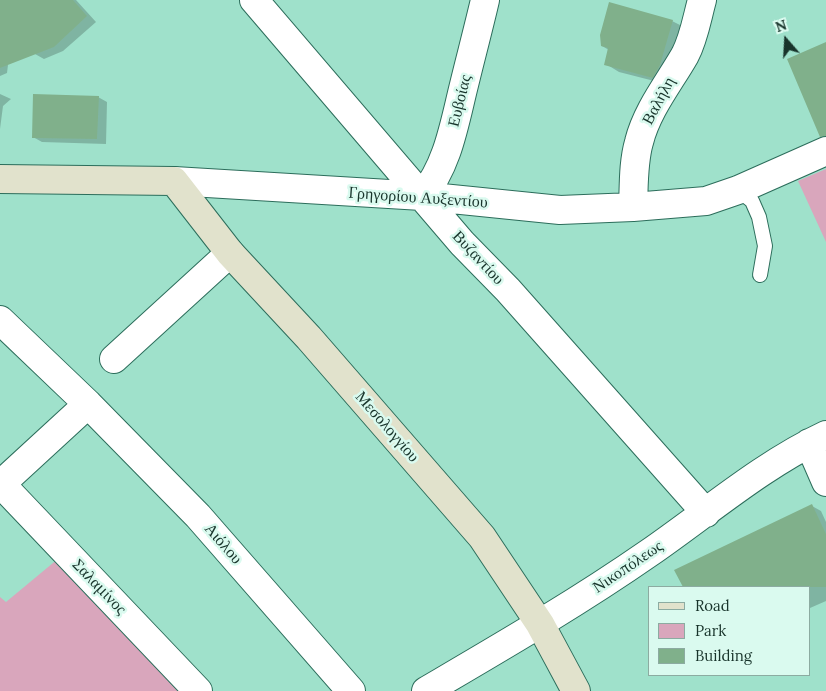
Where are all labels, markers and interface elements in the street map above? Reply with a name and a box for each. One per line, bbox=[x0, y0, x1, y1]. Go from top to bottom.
north arrow bbox=[761, 15, 811, 65]
text: N bbox=[773, 16, 789, 36]
street label: Ευβοίας bbox=[444, 73, 476, 129]
street label: Βαλήλη bbox=[639, 74, 679, 128]
street label: Γρηγορίου Αυξεντίου bbox=[348, 184, 488, 212]
street label: Βυζαντίου bbox=[448, 227, 508, 289]
street label: Μεσολογγίου bbox=[351, 388, 423, 466]
street label: Αιόλου bbox=[200, 520, 246, 568]
street label: Νικοπόλεως bbox=[589, 537, 667, 597]
street label: Σαλαμίνος bbox=[68, 555, 130, 619]
legend bbox=[648, 586, 811, 676]
text: Road bbox=[695, 596, 730, 615]
text: Park bbox=[695, 621, 726, 640]
text: Building bbox=[695, 646, 752, 665]

